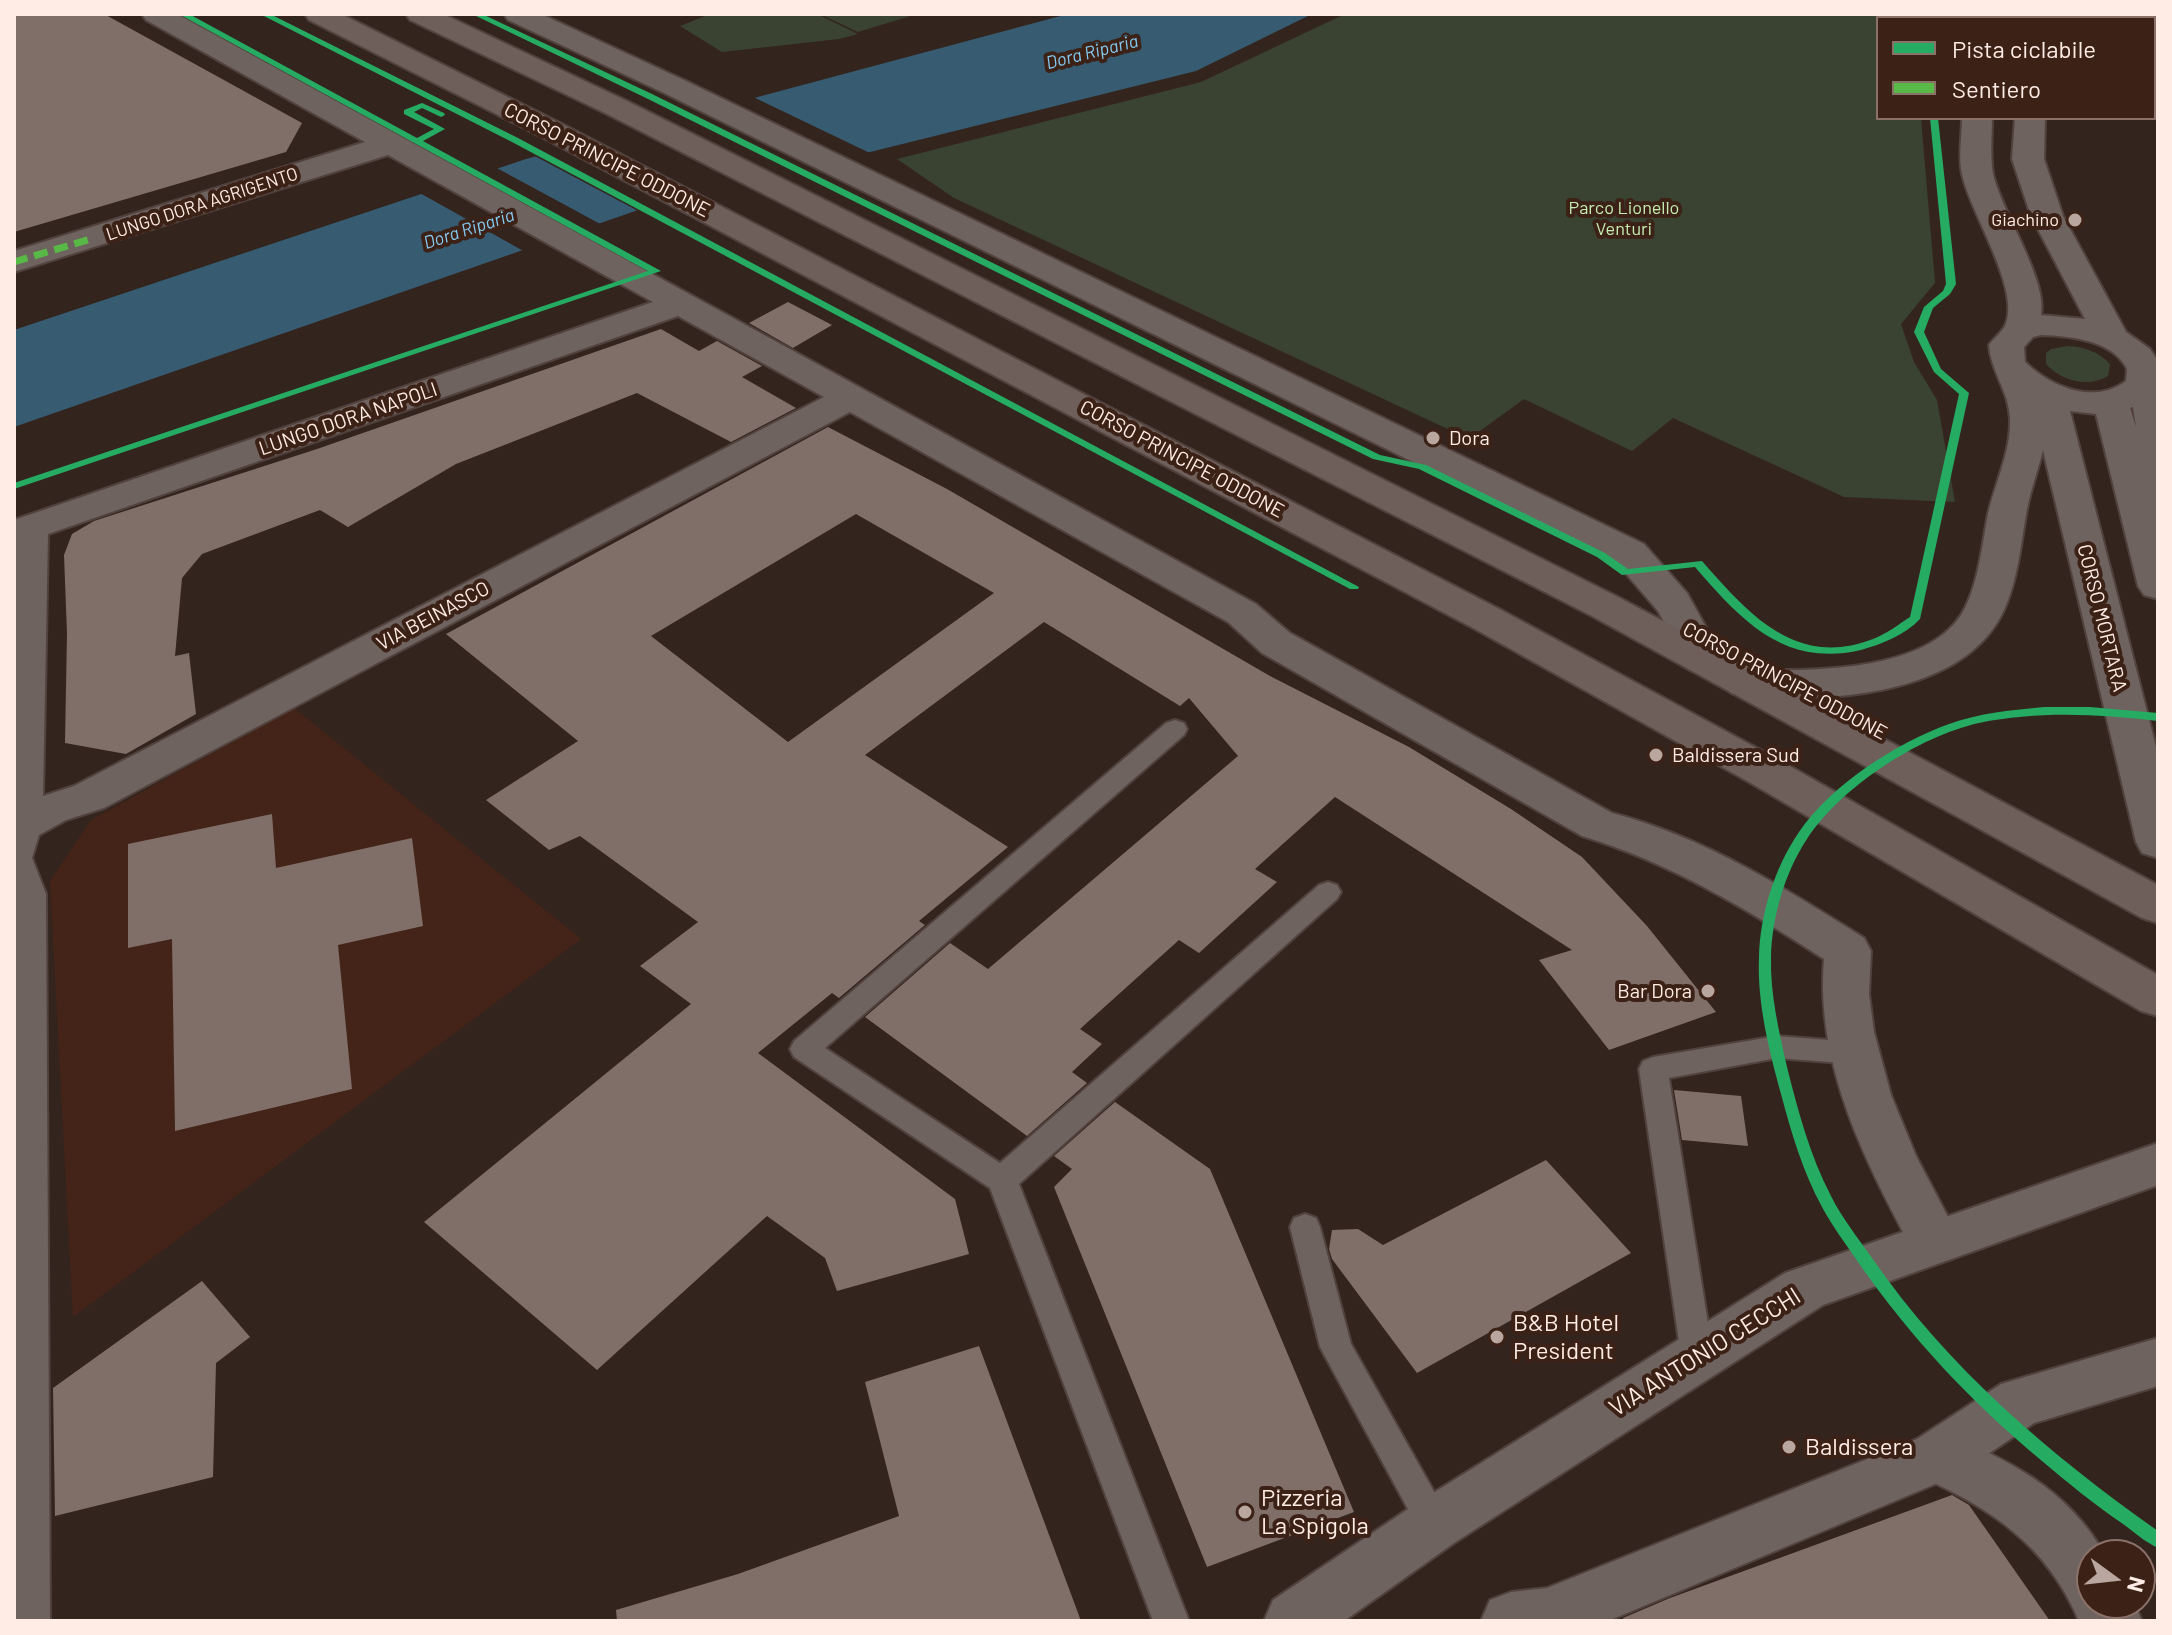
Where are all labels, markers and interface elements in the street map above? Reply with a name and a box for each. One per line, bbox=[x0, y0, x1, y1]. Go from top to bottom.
legend bbox=[1876, 16, 2156, 120]
water label: Dora Riparia bbox=[1044, 30, 1140, 74]
text: Pista ciclabile bbox=[1952, 34, 2096, 63]
text: Sentiero bbox=[1952, 74, 2041, 103]
street label: CORSO PRINCIPE ODDONE bbox=[500, 98, 714, 222]
street label: LUNGO DORA AGRIGENTO bbox=[103, 163, 301, 245]
park label: Parco Lionello Venturi bbox=[1569, 197, 1679, 240]
water label: Dora Riparia bbox=[421, 204, 517, 254]
place label: Giachino bbox=[1991, 209, 2059, 231]
marker: Giachino bbox=[2066, 211, 2084, 229]
street label: LUNGO DORA NAPOLI bbox=[256, 377, 440, 461]
street label: CORSO PRINCIPE ODDONE bbox=[1076, 395, 1288, 523]
place label: Dora bbox=[1449, 426, 1490, 450]
marker: Dora bbox=[1424, 429, 1442, 447]
street label: CORSO MORTARA bbox=[2072, 542, 2132, 694]
street label: VIA BEINASCO bbox=[373, 576, 493, 656]
street label: CORSO PRINCIPE ODDONE bbox=[1679, 617, 1891, 745]
place label: Baldissera Sud bbox=[1672, 743, 1800, 767]
marker: Baldissera Sud bbox=[1647, 746, 1665, 764]
place label: Bar Dora bbox=[1617, 979, 1692, 1003]
marker: Bar Dora bbox=[1699, 982, 1717, 1000]
street label: VIA ANTONIO CECCHI bbox=[1604, 1281, 1806, 1423]
place label: B&B Hotel President bbox=[1513, 1309, 1619, 1365]
marker: B&B Hotel President bbox=[1488, 1328, 1506, 1346]
place label: Baldissera bbox=[1805, 1433, 1913, 1461]
marker: Baldissera bbox=[1780, 1438, 1798, 1456]
place label: Pizzeria La Spigola bbox=[1261, 1484, 1369, 1540]
marker: Pizzeria La Spigola bbox=[1236, 1503, 1254, 1521]
north arrow bbox=[2076, 1539, 2156, 1619]
text: N bbox=[2123, 1574, 2152, 1595]

